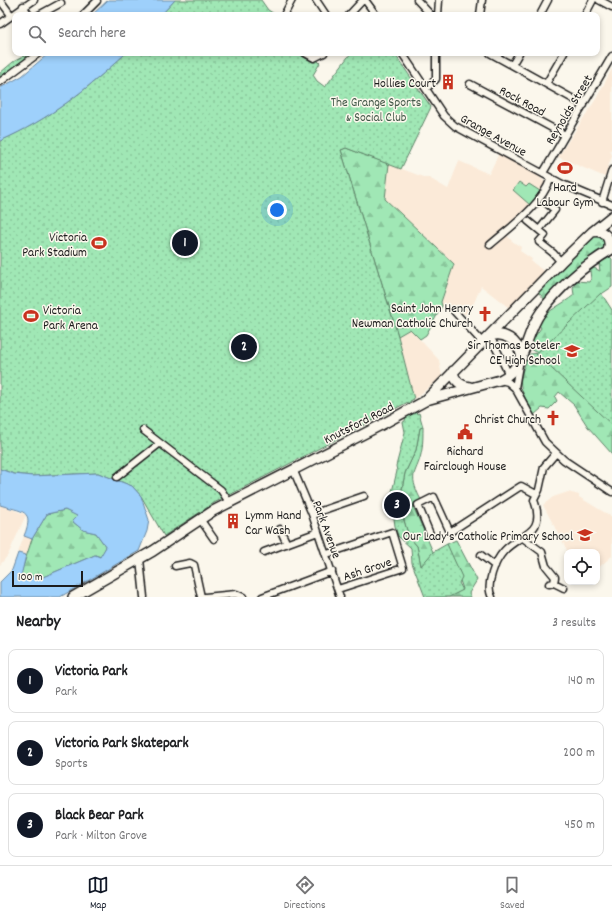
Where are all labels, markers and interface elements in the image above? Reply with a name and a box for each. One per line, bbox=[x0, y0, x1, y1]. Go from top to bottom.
search box bbox=[12, 12, 600, 56]
icon: search bbox=[26, 23, 48, 45]
text: Search here bbox=[58, 23, 126, 45]
street label: Reynolds Street bbox=[542, 72, 599, 149]
building icon: Hollies Court bbox=[439, 73, 457, 91]
place label: Hollies Court bbox=[373, 75, 436, 94]
street label: Rock Road bbox=[495, 82, 548, 122]
park label: The Grange Sports & Social Club bbox=[331, 94, 421, 128]
street label: Grange Avenue bbox=[456, 110, 530, 162]
sports icon: Hard Labour Gym bbox=[556, 159, 574, 177]
place label: Hard Labour Gym bbox=[537, 179, 594, 213]
your location bbox=[267, 200, 287, 220]
pin: 1 bbox=[172, 228, 198, 258]
place label: Victoria Park Stadium bbox=[22, 229, 88, 263]
sports icon: Victoria Park Stadium bbox=[90, 234, 108, 252]
place label: Saint John Henry Newman Catholic Church bbox=[352, 300, 474, 334]
place label: Victoria Park Arena bbox=[43, 302, 99, 336]
church icon: Saint John Henry Newman Catholic Church bbox=[476, 305, 494, 323]
sports icon: Victoria Park Arena bbox=[22, 307, 40, 325]
pin: 2 bbox=[231, 332, 257, 362]
place label: Sir Thomas Boteler CE High School bbox=[468, 337, 560, 371]
school or university icon: Sir Thomas Boteler CE High School bbox=[563, 342, 581, 360]
street label: Knutsford Road bbox=[321, 398, 398, 450]
church icon: Christ Church bbox=[544, 409, 562, 427]
place label: Christ Church bbox=[474, 411, 541, 430]
public building icon: Richard Fairclough House bbox=[456, 423, 474, 441]
place label: Richard Fairclough House bbox=[424, 443, 507, 477]
pin: 3 bbox=[384, 490, 410, 520]
street label: Park Avenue bbox=[306, 498, 345, 562]
place label: Lymm Hand Car Wash bbox=[245, 507, 301, 541]
building icon: Lymm Hand Car Wash bbox=[224, 512, 242, 530]
school or university icon: Our Lady's Catholic Primary School bbox=[576, 526, 594, 544]
place label: Our Lady's Catholic Primary School bbox=[403, 528, 573, 547]
map controls bbox=[564, 549, 600, 585]
button: locate bbox=[564, 549, 600, 585]
street label: Ash Grove bbox=[341, 554, 395, 587]
scale bar bbox=[12, 569, 83, 588]
text: 100 m bbox=[18, 570, 42, 586]
text: Nearby bbox=[16, 611, 60, 635]
text: 3 results bbox=[552, 614, 596, 633]
text: Victoria Park bbox=[55, 661, 128, 683]
text: 1 bbox=[29, 672, 31, 691]
text: 140 m bbox=[568, 672, 595, 691]
text: Park bbox=[55, 683, 77, 702]
text: Victoria Park Skatepark bbox=[55, 733, 189, 755]
text: 2 bbox=[27, 744, 33, 763]
text: 200 m bbox=[563, 744, 595, 763]
text: Sports bbox=[55, 755, 88, 774]
text: Black Bear Park bbox=[55, 805, 144, 827]
text: 3 bbox=[27, 816, 33, 835]
text: 450 m bbox=[565, 816, 595, 835]
text: Park · Milton Grove bbox=[55, 827, 147, 846]
tab: Map bbox=[87, 874, 109, 914]
tab: Directions bbox=[284, 874, 326, 914]
tab: Saved bbox=[500, 874, 525, 914]

